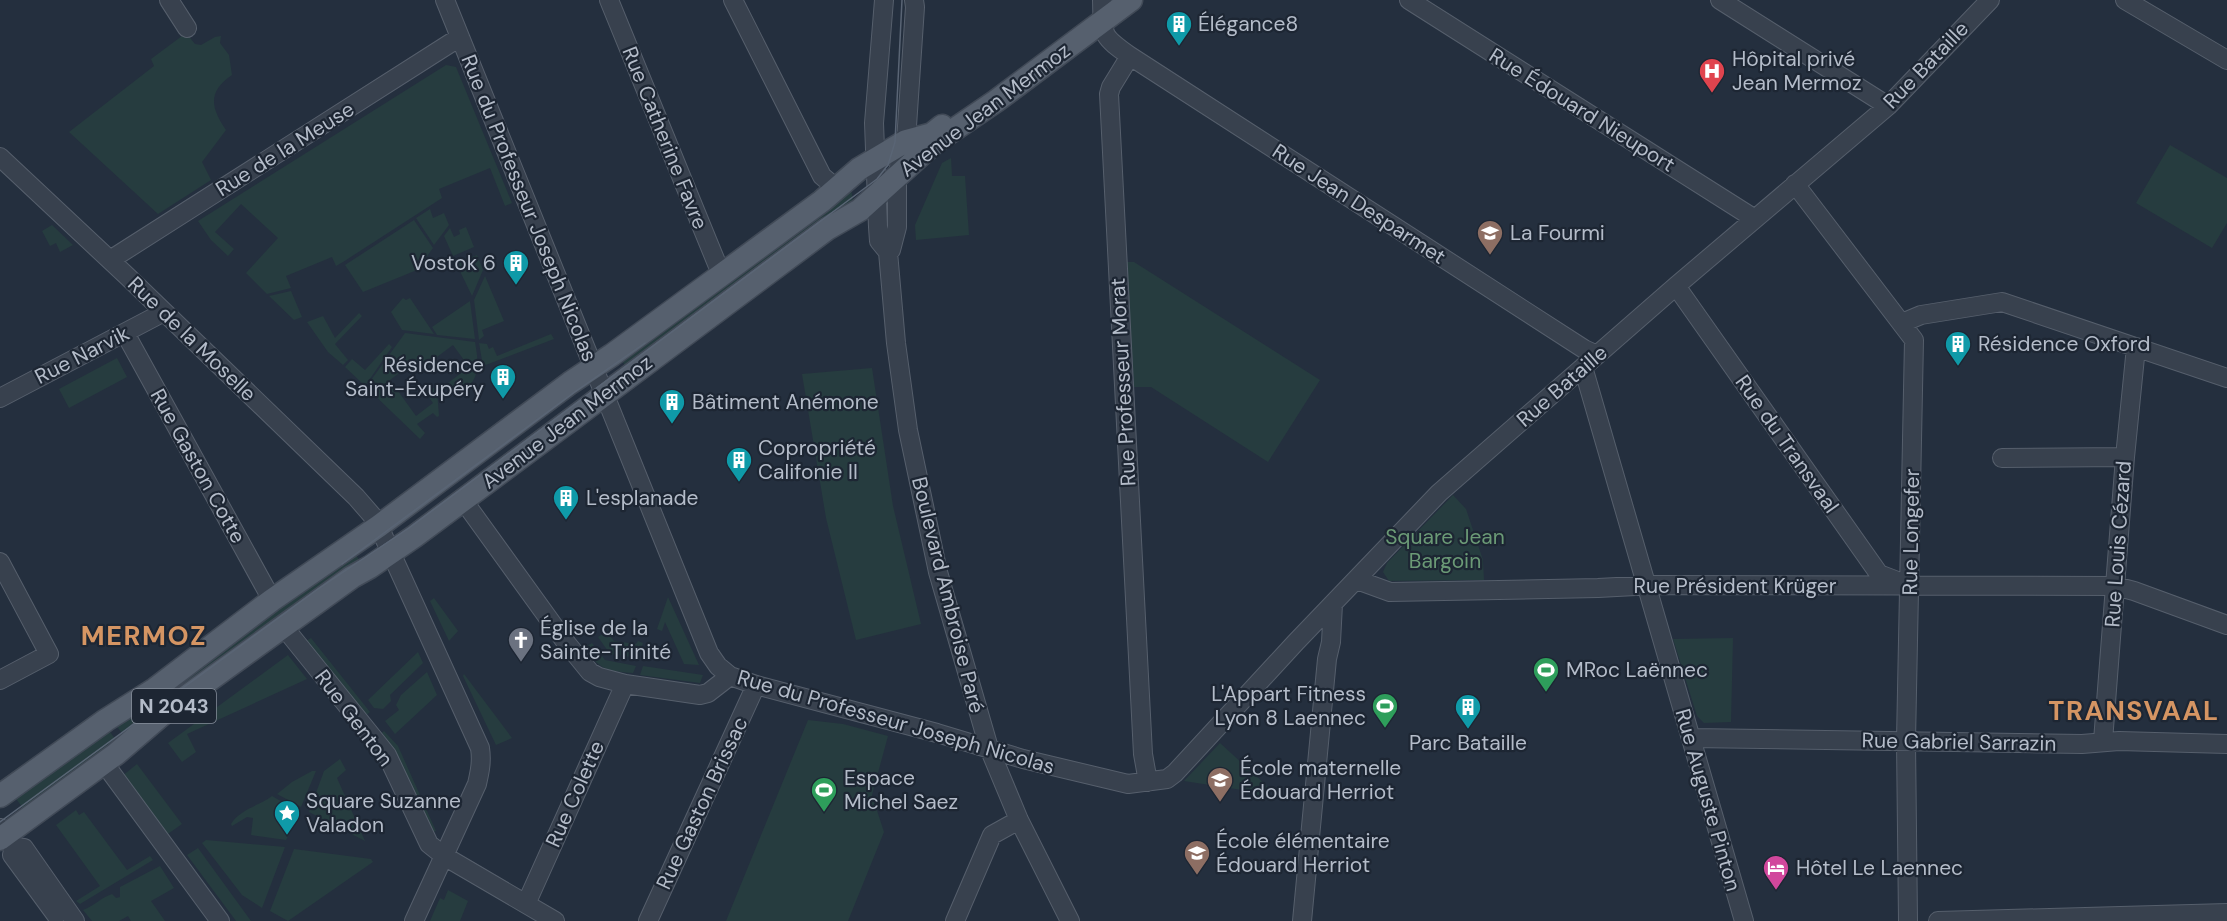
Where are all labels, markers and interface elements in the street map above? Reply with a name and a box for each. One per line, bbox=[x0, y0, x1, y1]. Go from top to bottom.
building icon: Élégance8 bbox=[1164, 9, 1194, 47]
place label: Élégance8 bbox=[1198, 10, 1298, 38]
street label: Rue Bataille bbox=[1877, 15, 1975, 115]
street label: Avenue Jean Mermoz bbox=[894, 37, 1076, 183]
street label: Rue Édouard Nieuport bbox=[1484, 41, 1680, 179]
street label: Rue Catherine Favre bbox=[616, 42, 714, 234]
place label: Hôpital privé Jean Mermoz bbox=[1732, 45, 1862, 97]
street label: Rue du Professeur Joseph Nicolas bbox=[454, 50, 604, 366]
hospital icon: Hôpital privé Jean Mermoz bbox=[1697, 56, 1727, 94]
street label: Rue de la Meuse bbox=[210, 95, 360, 203]
street label: Rue Jean Desparmet bbox=[1267, 137, 1451, 271]
school or university icon: La Fourmi bbox=[1475, 218, 1505, 256]
place label: La Fourmi bbox=[1510, 219, 1605, 247]
building icon: Vostok 6 bbox=[501, 248, 531, 286]
place label: Vostok 6 bbox=[411, 249, 496, 277]
street label: Rue de la Moselle bbox=[122, 270, 262, 408]
street label: Rue Professeur Morat bbox=[1104, 277, 1142, 487]
street label: Rue Narvik bbox=[30, 319, 134, 391]
building icon: Résidence Oxford bbox=[1943, 329, 1973, 367]
place label: Résidence Oxford bbox=[1978, 330, 2150, 358]
street label: Rue Bataille bbox=[1511, 339, 1613, 433]
street label: Avenue Jean Mermoz bbox=[476, 349, 658, 495]
place label: Résidence Saint-Éxupéry bbox=[345, 351, 484, 403]
building icon: Résidence Saint-Éxupéry bbox=[488, 362, 518, 400]
street label: Rue du Transvaal bbox=[1729, 369, 1845, 519]
street label: Rue Gaston Cotte bbox=[144, 384, 252, 548]
building icon: Bâtiment Anémone bbox=[657, 387, 687, 425]
place label: Bâtiment Anémone bbox=[692, 388, 879, 416]
place label: Copropriété Califonie II bbox=[758, 434, 876, 486]
building icon: Copropriété Califonie II bbox=[724, 445, 754, 483]
street label: Rue Louis Cézard bbox=[2098, 460, 2138, 628]
street label: Rue Longefer bbox=[1896, 468, 1926, 596]
street label: Boulevard Ambroise Paré bbox=[905, 474, 991, 716]
building icon: L'esplanade bbox=[551, 483, 581, 521]
place label: L'esplanade bbox=[586, 484, 699, 512]
park label: Square Jean Bargoin bbox=[1385, 523, 1505, 575]
street label: Rue Président Krüger bbox=[1633, 572, 1837, 600]
place label: Église de la Sainte-Trinité bbox=[540, 614, 671, 666]
district label: MERMOZ bbox=[81, 618, 207, 653]
church icon: Église de la Sainte-Trinité bbox=[506, 625, 536, 663]
sports icon: MRoc Laënnec bbox=[1531, 655, 1561, 693]
place label: MRoc Laënnec bbox=[1566, 656, 1708, 684]
street label: Rue du Professeur Joseph Nicolas bbox=[734, 663, 1058, 781]
street label: Rue Genton bbox=[308, 664, 400, 772]
place label: L'Appart Fitness Lyon 8 Laennec bbox=[1211, 680, 1366, 732]
road number: N 2043 bbox=[132, 689, 216, 723]
sports icon: L'Appart Fitness Lyon 8 Laennec bbox=[1370, 691, 1400, 729]
building icon: Parc Bataille bbox=[1453, 692, 1483, 730]
district label: TRANSVAAL bbox=[2048, 693, 2220, 728]
street label: Rue Auguste Pinton bbox=[1669, 705, 1747, 895]
street label: Rue Gaston Brissac bbox=[650, 712, 754, 894]
street label: Rue Gabriel Sarrazin bbox=[1861, 726, 2057, 758]
place label: Parc Bataille bbox=[1409, 729, 1527, 757]
street label: Rue Colette bbox=[539, 736, 611, 852]
place label: École maternelle Édouard Herriot bbox=[1240, 754, 1401, 806]
place label: Espace Michel Saez bbox=[844, 764, 958, 816]
school or university icon: École maternelle Édouard Herriot bbox=[1205, 765, 1235, 803]
sports icon: Espace Michel Saez bbox=[809, 775, 839, 813]
place label: Square Suzanne Valadon bbox=[306, 787, 461, 839]
place icon: Square Suzanne Valadon bbox=[272, 798, 302, 836]
place label: École élémentaire Édouard Herriot bbox=[1216, 827, 1390, 879]
school or university icon: École élémentaire Édouard Herriot bbox=[1182, 838, 1212, 876]
hotel icon: Hôtel Le Laennec bbox=[1761, 853, 1791, 891]
place label: Hôtel Le Laennec bbox=[1796, 854, 1963, 882]

